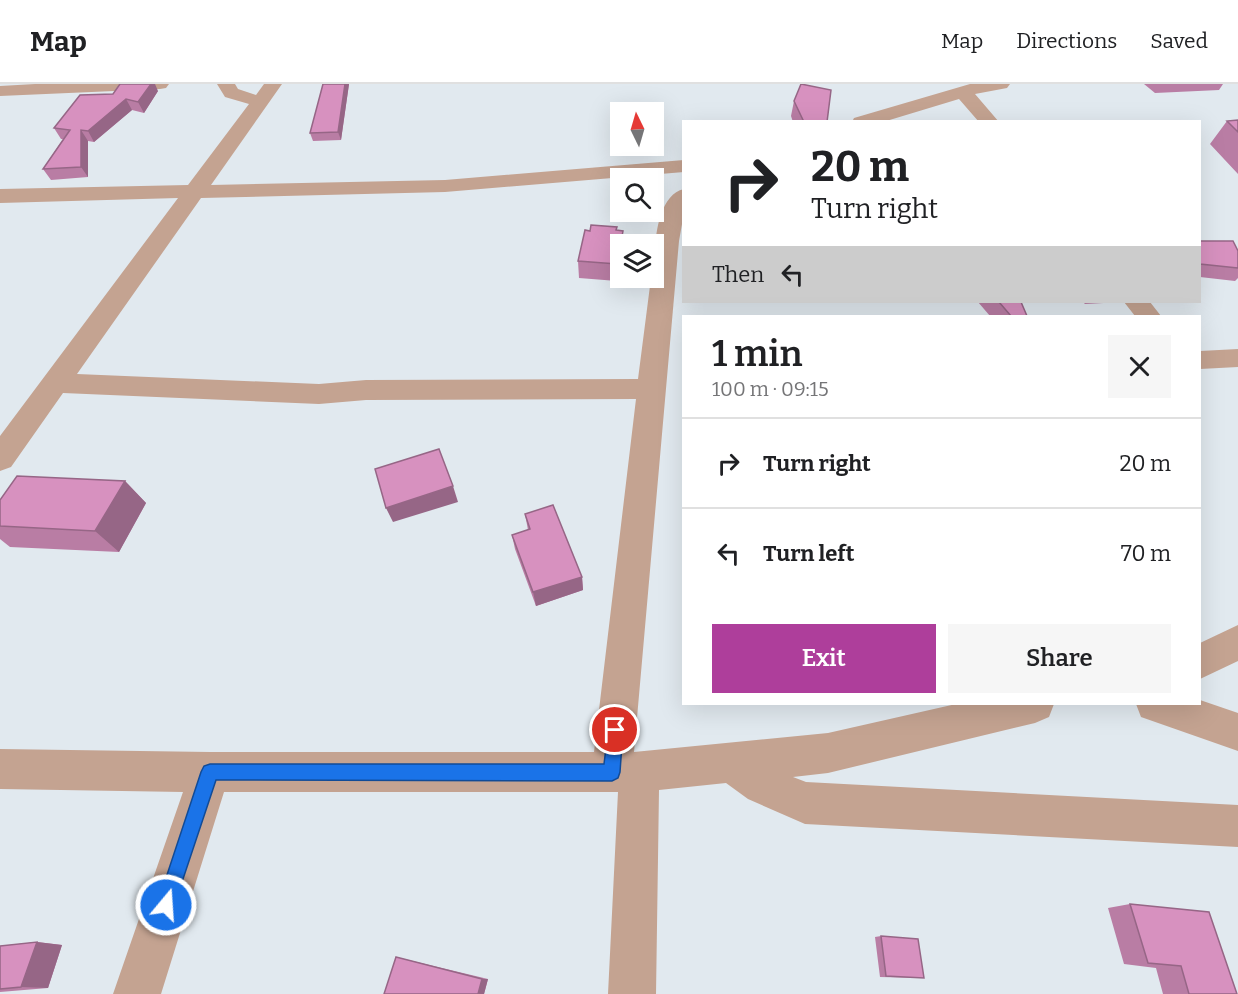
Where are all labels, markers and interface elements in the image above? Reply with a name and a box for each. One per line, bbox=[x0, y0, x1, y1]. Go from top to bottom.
text: Map bbox=[30, 25, 87, 58]
text: Map bbox=[941, 28, 983, 54]
text: Directions bbox=[1016, 28, 1117, 54]
text: Saved bbox=[1150, 28, 1208, 54]
north arrow bbox=[610, 102, 664, 156]
map controls bbox=[610, 102, 664, 288]
text: 20 m bbox=[811, 142, 909, 192]
icon: right bbox=[712, 144, 790, 222]
button: search bbox=[610, 168, 664, 222]
text: Turn right bbox=[811, 193, 938, 225]
button: layers bbox=[610, 234, 664, 288]
icon: left bbox=[776, 258, 809, 291]
text: Then bbox=[712, 261, 764, 288]
text: 1 min bbox=[712, 332, 803, 376]
button: close bbox=[1108, 335, 1171, 398]
text: 100 m · 09:15 bbox=[712, 377, 829, 401]
icon: right bbox=[712, 447, 745, 480]
text: Turn right bbox=[763, 450, 871, 477]
text: 20 m bbox=[1120, 450, 1171, 477]
icon: left bbox=[712, 537, 745, 570]
text: Turn left bbox=[763, 540, 855, 567]
text: 70 m bbox=[1121, 540, 1171, 567]
button: Exit bbox=[712, 624, 936, 693]
button: Share bbox=[948, 624, 1171, 693]
pin bbox=[589, 704, 640, 755]
icon: arrive bbox=[598, 713, 631, 746]
position arrow bbox=[134, 873, 198, 937]

